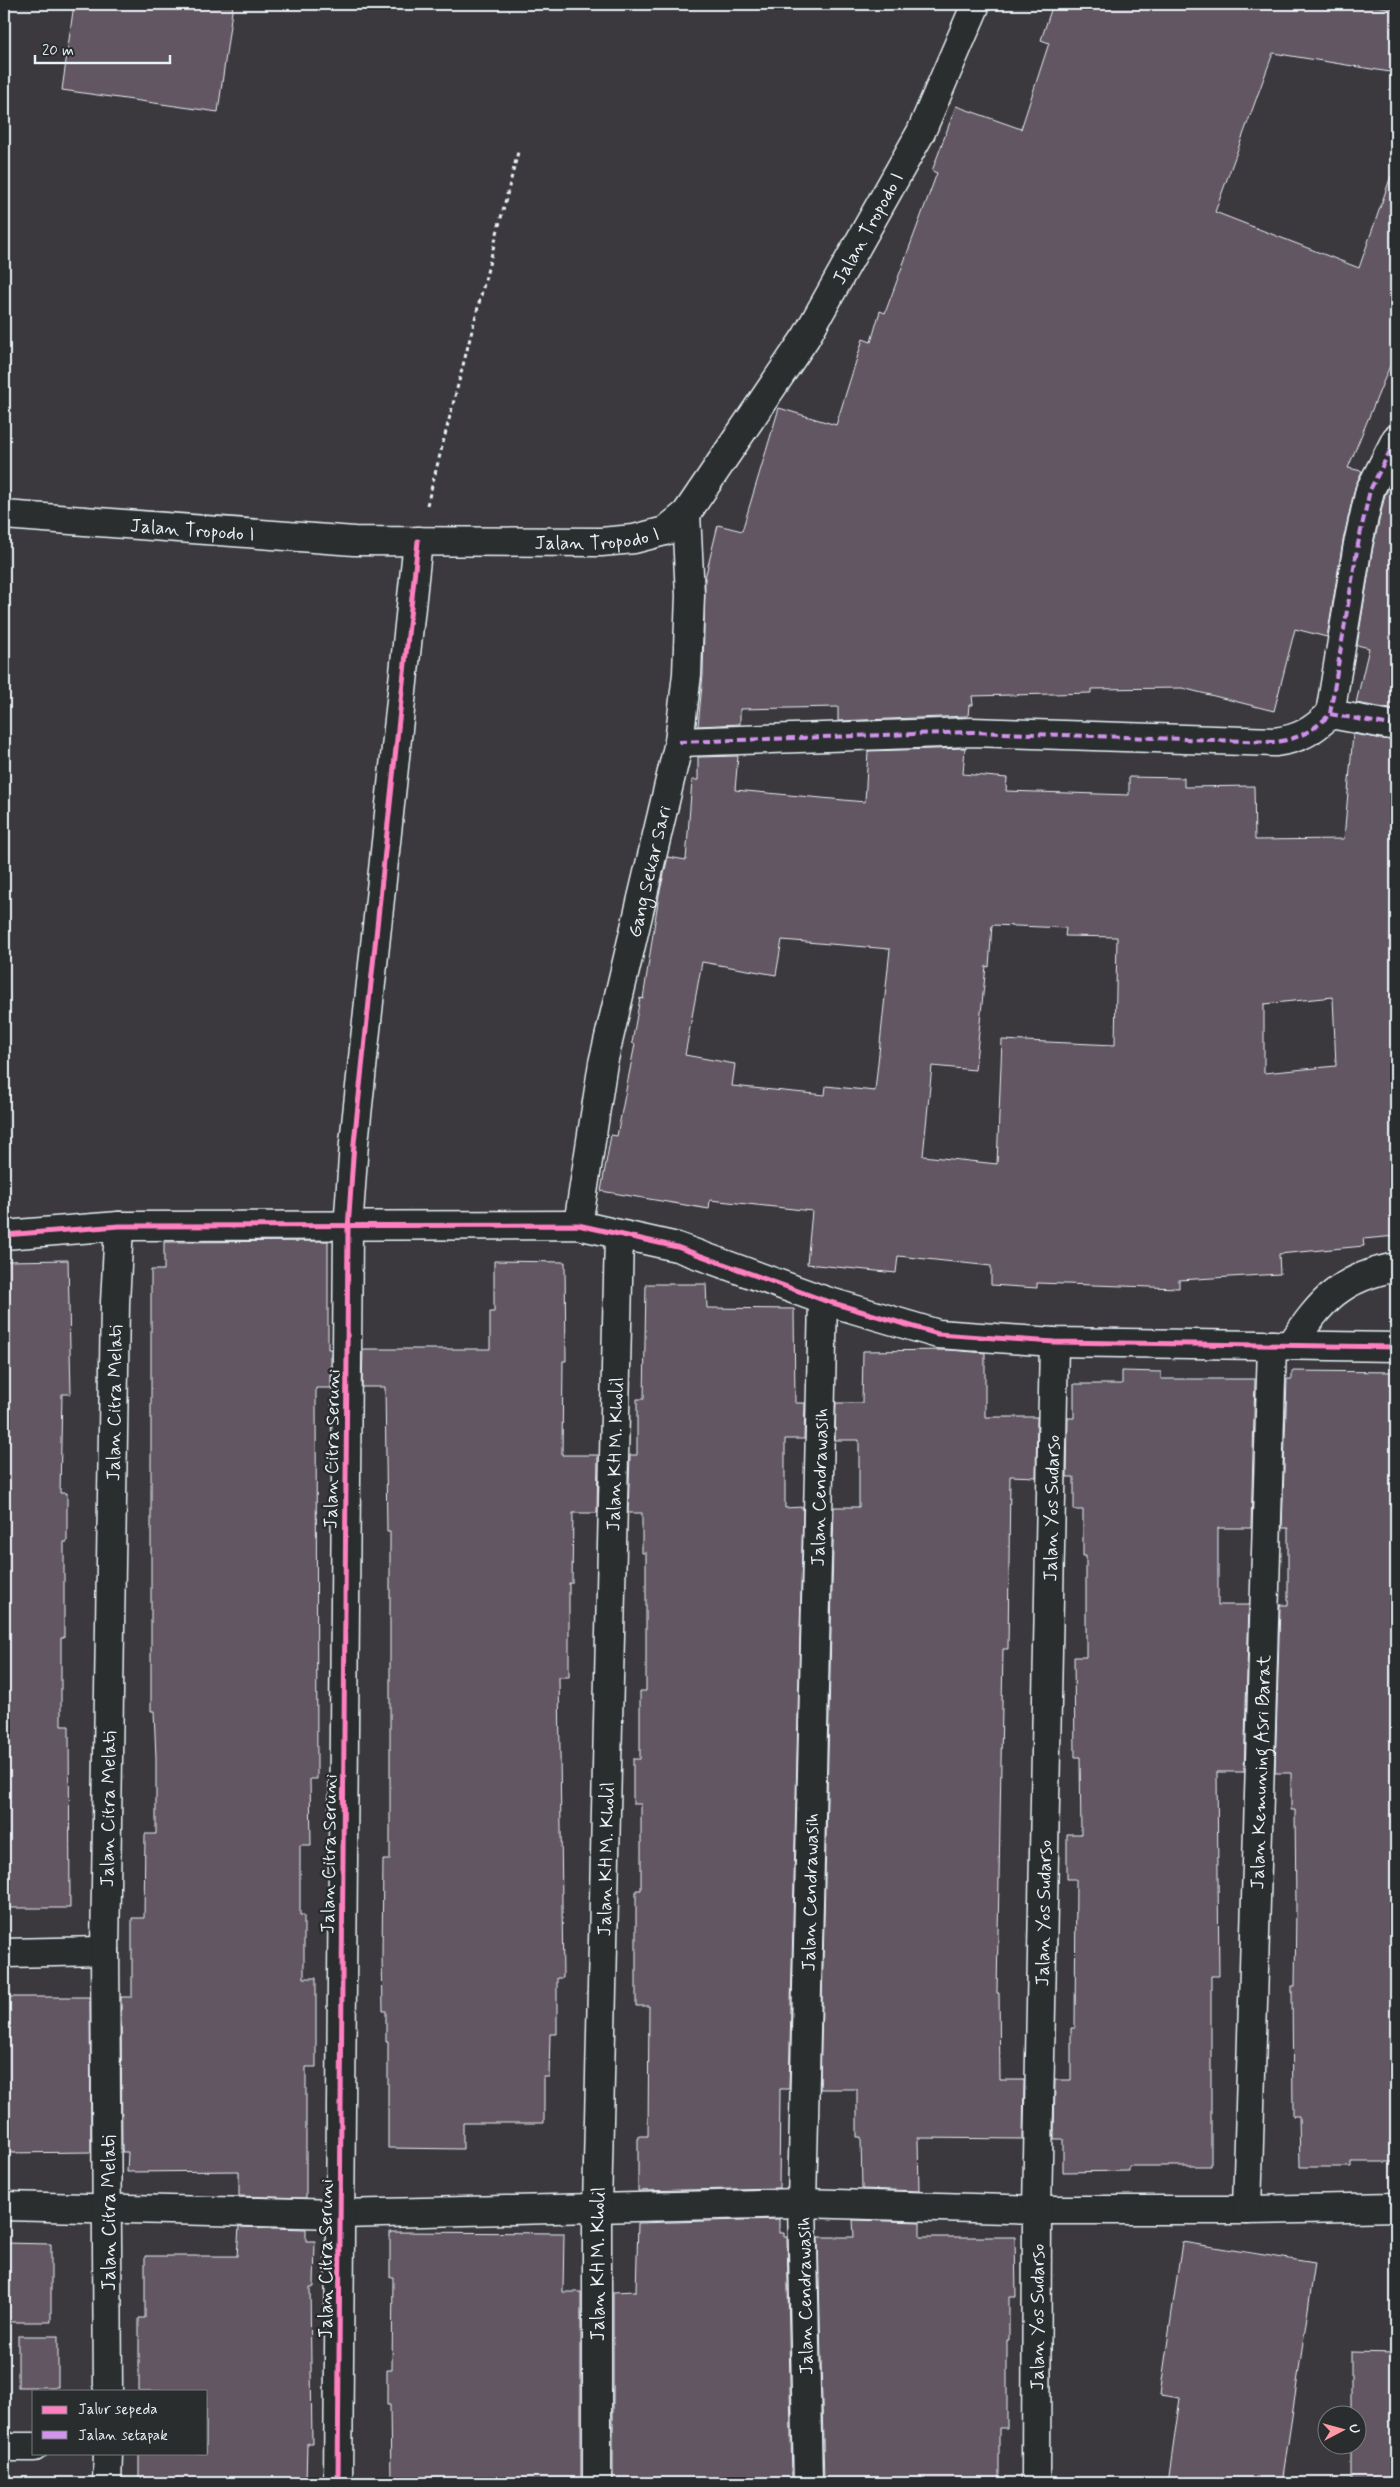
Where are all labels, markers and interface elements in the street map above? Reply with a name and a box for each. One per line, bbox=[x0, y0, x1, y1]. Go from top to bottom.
scale bar bbox=[35, 32, 170, 64]
text: 20 m bbox=[42, 41, 74, 61]
street label: Jalan Tropodo I bbox=[827, 168, 910, 289]
street label: Jalan Tropodo I bbox=[129, 513, 256, 548]
street label: Jalan Tropodo I bbox=[535, 522, 662, 556]
street label: Gang Sekar Sari bbox=[622, 803, 678, 940]
street label: Jalan Citra Melati bbox=[101, 1325, 129, 1481]
street label: Jalan Citra Seruni bbox=[319, 1369, 346, 1529]
street label: Jalan KH M. Kholil bbox=[601, 1377, 630, 1532]
street label: Jalan Cendrawasih bbox=[806, 1408, 834, 1567]
street label: Jalan Yos Sudarso bbox=[1038, 1435, 1066, 1582]
street label: Jalan Kemuning Asri Barat bbox=[1245, 1654, 1277, 1890]
street label: Jalan Citra Melati bbox=[95, 1731, 122, 1887]
street label: Jalan Citra Seruni bbox=[316, 1774, 343, 1934]
street label: Jalan KH M. Kholil bbox=[592, 1782, 621, 1937]
street label: Jalan Cendrawasih bbox=[796, 1813, 825, 1972]
street label: Jalan Yos Sudarso bbox=[1030, 1839, 1058, 1987]
street label: Jalan Citra Melati bbox=[97, 2135, 122, 2291]
street label: Jalan Citra Seruni bbox=[314, 2179, 339, 2339]
street label: Jalan KH M. Kholil bbox=[586, 2187, 611, 2341]
street label: Jalan Cendrawasih bbox=[792, 2217, 819, 2375]
street label: Jalan Yos Sudarso bbox=[1025, 2244, 1051, 2390]
legend bbox=[32, 2390, 208, 2454]
text: Jalur sepeda bbox=[78, 2400, 158, 2420]
north arrow bbox=[1318, 2404, 1368, 2454]
text: U bbox=[1345, 2423, 1363, 2434]
text: Jalan setapak bbox=[78, 2426, 168, 2446]

